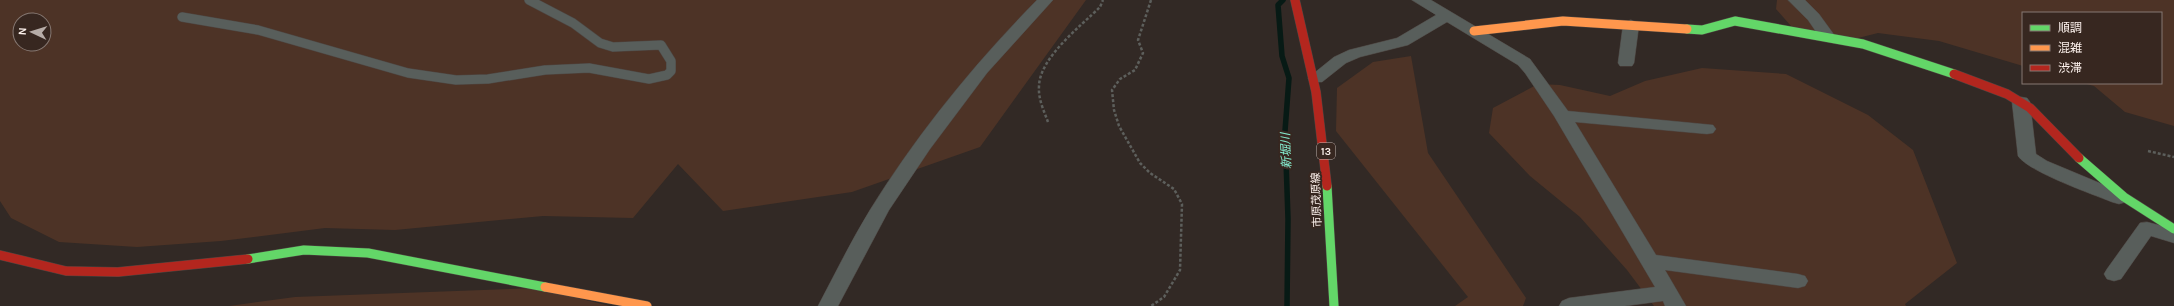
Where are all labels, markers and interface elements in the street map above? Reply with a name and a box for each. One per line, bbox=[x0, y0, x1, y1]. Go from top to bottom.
north arrow bbox=[12, 12, 52, 52]
legend bbox=[2022, 12, 2162, 84]
text: 順調 bbox=[2058, 21, 2082, 35]
text: N bbox=[16, 27, 29, 36]
text: 混雑 bbox=[2058, 41, 2082, 55]
text: 渋滞 bbox=[2058, 61, 2082, 75]
water label: 新堀川 bbox=[1278, 131, 1294, 169]
road number: 13 bbox=[1317, 143, 1335, 159]
street label: 市原茂原線 bbox=[1309, 172, 1324, 228]

